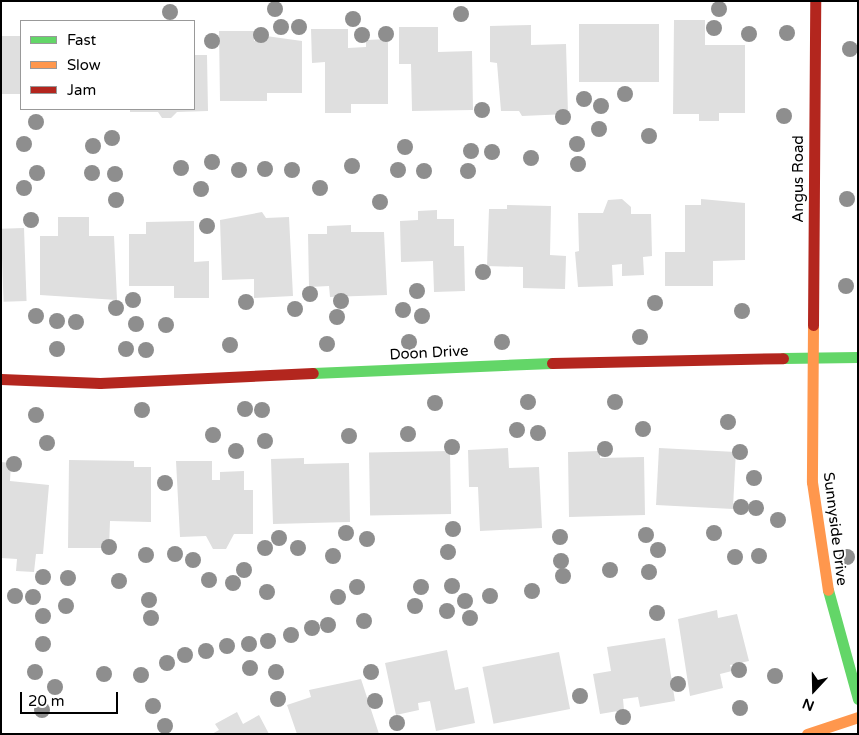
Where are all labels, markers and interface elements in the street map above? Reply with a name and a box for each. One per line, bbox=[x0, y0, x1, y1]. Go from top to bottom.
legend bbox=[20, 20, 195, 110]
text: Fast bbox=[67, 31, 96, 49]
text: Slow bbox=[67, 56, 101, 74]
text: Jam bbox=[67, 81, 96, 99]
street label: Angus Road bbox=[790, 135, 808, 223]
street label: Doon Drive bbox=[389, 342, 469, 364]
street label: Sunnyside Drive bbox=[819, 471, 851, 587]
north arrow bbox=[789, 665, 839, 715]
scale bar bbox=[22, 682, 120, 714]
text: 20 m bbox=[28, 692, 65, 710]
text: N bbox=[800, 695, 817, 714]

